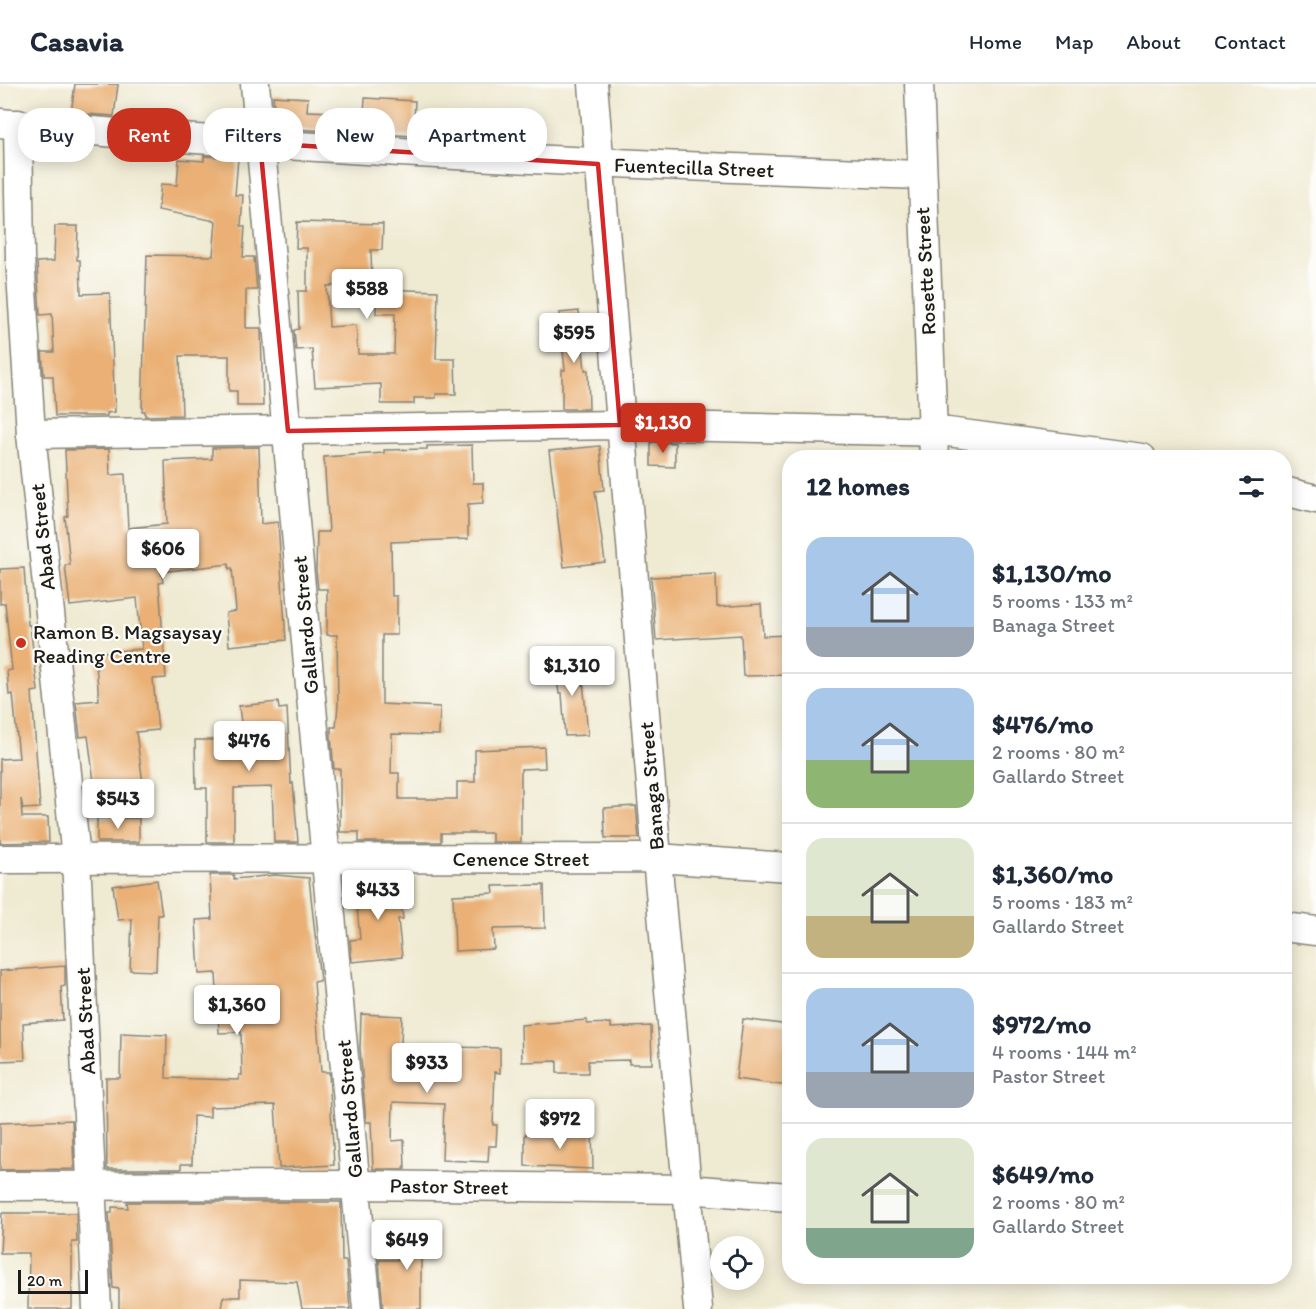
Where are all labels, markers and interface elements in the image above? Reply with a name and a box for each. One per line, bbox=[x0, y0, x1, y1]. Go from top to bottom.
text: Casavia bbox=[30, 24, 124, 58]
text: Home bbox=[969, 29, 1022, 54]
text: Map bbox=[1055, 29, 1094, 54]
text: About bbox=[1127, 29, 1181, 54]
text: Contact bbox=[1214, 29, 1286, 54]
chip: Buy bbox=[18, 108, 95, 162]
chip: Rent bbox=[107, 108, 191, 162]
chip: Filters bbox=[203, 108, 303, 162]
chip: New bbox=[315, 108, 395, 162]
chip: Apartment bbox=[407, 108, 547, 162]
street label: Fuentecilla Street bbox=[614, 152, 775, 182]
street label: Rosette Street bbox=[909, 206, 941, 336]
pin: $588 bbox=[331, 269, 403, 320]
text: $588 bbox=[346, 276, 388, 300]
pin: $595 bbox=[538, 313, 610, 364]
text: $595 bbox=[553, 320, 595, 344]
pin: $1,130 bbox=[614, 403, 712, 454]
text: $1,130 bbox=[635, 410, 691, 434]
text: 12 homes bbox=[806, 470, 910, 502]
icon: filters bbox=[1235, 470, 1268, 503]
street label: Abad Street bbox=[24, 482, 60, 592]
pin: $606 bbox=[127, 529, 199, 580]
text: $606 bbox=[141, 536, 185, 560]
street label: Gallardo Street bbox=[286, 555, 324, 695]
text: $1,130/mo bbox=[992, 557, 1112, 589]
icon: home bbox=[854, 561, 926, 633]
text: 5 rooms · 133 m² bbox=[992, 589, 1133, 613]
text: Banaga Street bbox=[992, 613, 1115, 637]
place label: Ramon B. Magsaysay Reading Centre bbox=[33, 619, 222, 668]
marker: Ramon B. Magsaysay Reading Centre bbox=[14, 636, 28, 650]
pin: $1,310 bbox=[523, 646, 621, 697]
text: $1,310 bbox=[544, 653, 600, 677]
text: $476/mo bbox=[992, 708, 1093, 740]
icon: home bbox=[854, 712, 926, 784]
pin: $476 bbox=[213, 721, 285, 772]
street label: Banaga Street bbox=[633, 721, 669, 851]
text: $476 bbox=[228, 728, 270, 752]
text: 2 rooms · 80 m² bbox=[992, 740, 1125, 764]
text: Gallardo Street bbox=[992, 764, 1124, 788]
pin: $543 bbox=[82, 779, 154, 830]
text: $543 bbox=[96, 786, 140, 810]
street label: Cenence Street bbox=[453, 846, 589, 871]
text: $1,360/mo bbox=[992, 858, 1113, 890]
icon: home bbox=[854, 862, 926, 934]
pin: $433 bbox=[342, 870, 414, 921]
text: $433 bbox=[356, 877, 400, 901]
text: 5 rooms · 183 m² bbox=[992, 890, 1133, 914]
text: Gallardo Street bbox=[992, 914, 1124, 938]
street label: Abad Street bbox=[70, 967, 100, 1075]
pin: $1,360 bbox=[188, 985, 286, 1036]
text: $1,360 bbox=[208, 992, 266, 1016]
text: $972/mo bbox=[992, 1008, 1091, 1040]
icon: home bbox=[854, 1012, 926, 1084]
street label: Gallardo Street bbox=[330, 1039, 368, 1179]
text: 4 rooms · 144 m² bbox=[992, 1040, 1137, 1064]
pin: $933 bbox=[391, 1043, 463, 1094]
text: $933 bbox=[406, 1050, 448, 1074]
text: Pastor Street bbox=[992, 1064, 1105, 1088]
pin: $972 bbox=[524, 1099, 596, 1150]
text: $972 bbox=[539, 1106, 581, 1130]
text: $649/mo bbox=[992, 1158, 1094, 1190]
icon: home bbox=[854, 1162, 926, 1234]
street label: Pastor Street bbox=[389, 1172, 509, 1200]
text: 2 rooms · 80 m² bbox=[992, 1190, 1125, 1214]
text: Gallardo Street bbox=[992, 1214, 1124, 1238]
pin: $649 bbox=[371, 1220, 443, 1271]
text: $649 bbox=[385, 1227, 429, 1251]
map controls bbox=[710, 1236, 764, 1290]
button: locate bbox=[710, 1236, 764, 1290]
scale bar bbox=[18, 1267, 88, 1294]
text: 20 m bbox=[27, 1271, 62, 1290]

